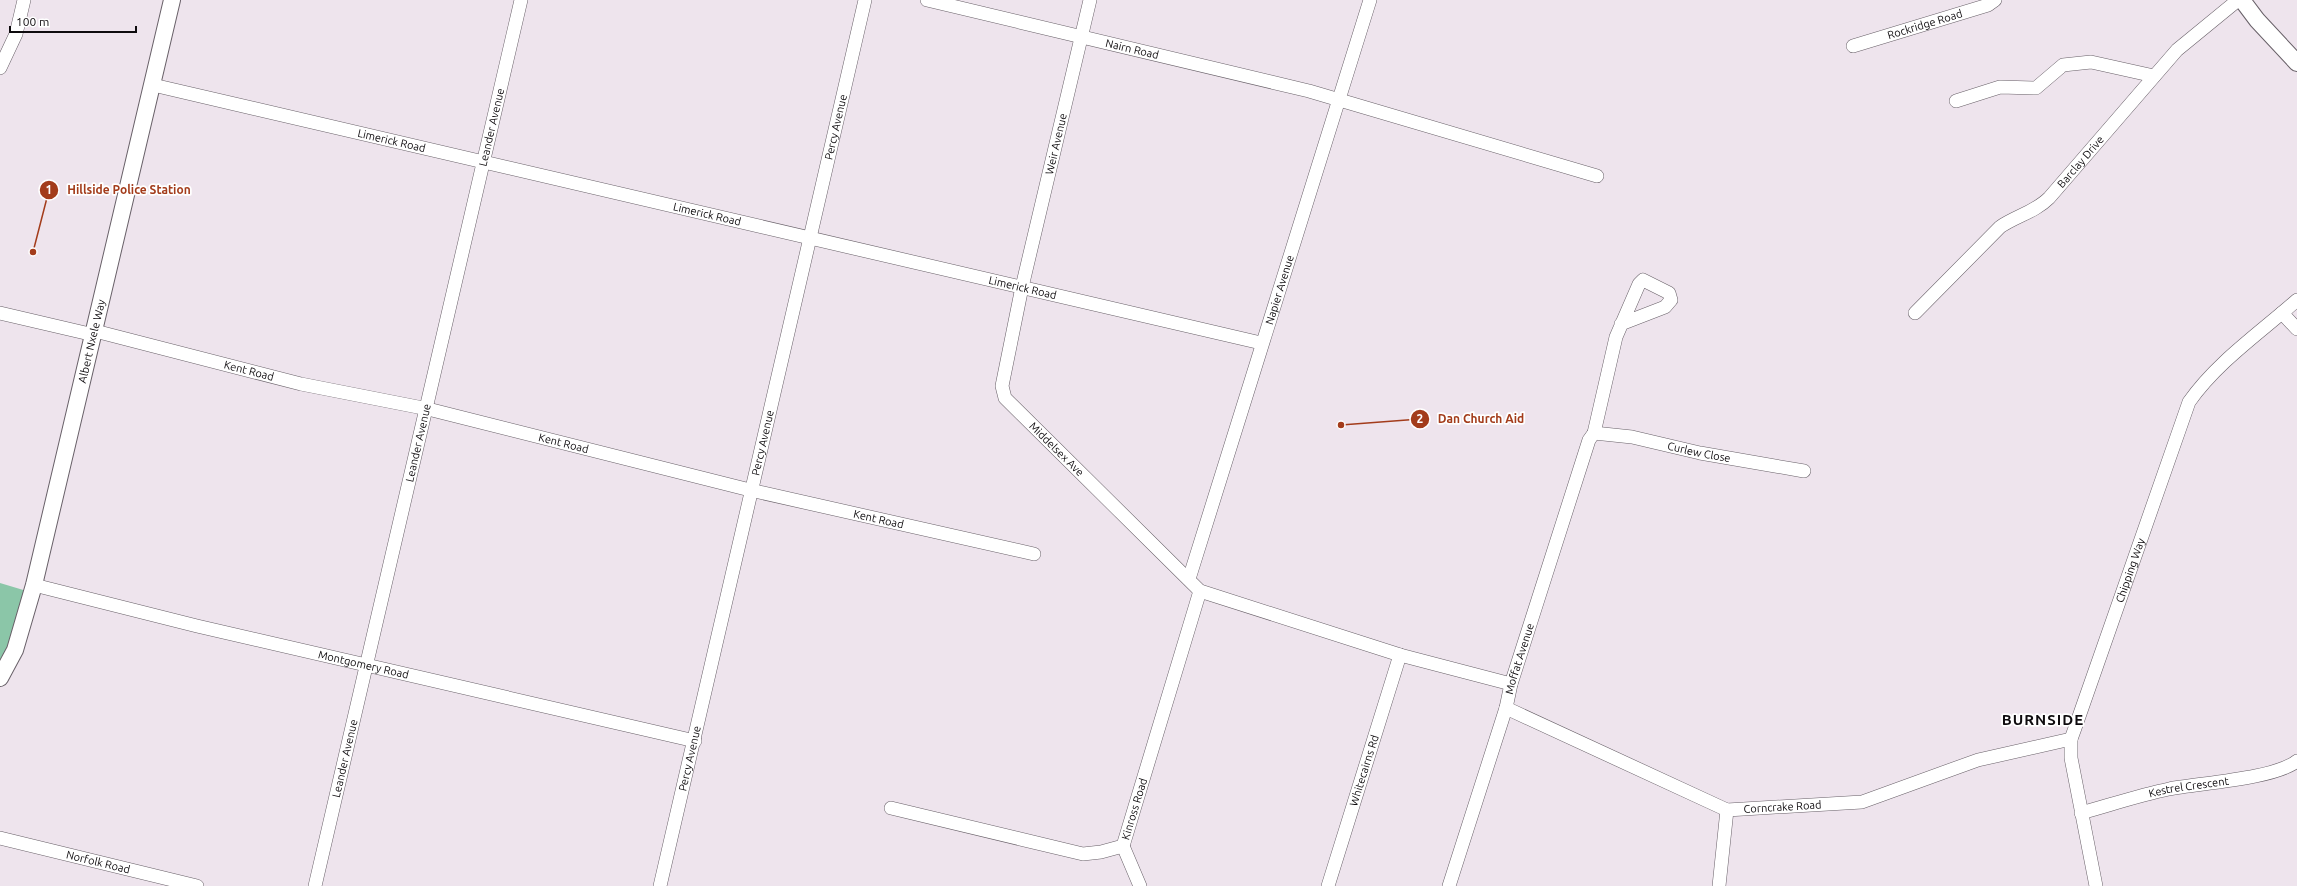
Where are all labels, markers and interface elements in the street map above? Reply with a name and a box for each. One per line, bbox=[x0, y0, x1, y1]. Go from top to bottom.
street label: Rockridge Road bbox=[1886, 7, 1964, 41]
scale bar bbox=[10, 8, 136, 34]
text: 100 m bbox=[16, 15, 49, 28]
street label: Nairn Road bbox=[1104, 37, 1160, 61]
street label: Leander Avenue bbox=[477, 87, 506, 168]
street label: Percy Avenue bbox=[822, 93, 849, 161]
street label: Weir Avenue bbox=[1043, 112, 1069, 176]
street label: Limerick Road bbox=[356, 127, 427, 154]
street label: Barclay Drive bbox=[2055, 133, 2106, 190]
callout: Hillside Police Station bbox=[39, 178, 199, 202]
text: 1 bbox=[46, 183, 52, 196]
text: Hillside Police Station bbox=[67, 183, 191, 196]
street label: Limerick Road bbox=[672, 200, 742, 228]
street label: Napier Avenue bbox=[1263, 253, 1296, 326]
street label: Limerick Road bbox=[988, 274, 1058, 301]
street label: Albert Nxele Way bbox=[76, 298, 107, 384]
street label: Kent Road bbox=[223, 358, 275, 383]
street label: Leander Avenue bbox=[403, 403, 433, 483]
callout: Dan Church Aid bbox=[1410, 407, 1532, 431]
street label: Percy Avenue bbox=[749, 409, 776, 477]
text: 2 bbox=[1417, 412, 1424, 425]
text: Dan Church Aid bbox=[1438, 412, 1524, 425]
street label: Middelsex Ave bbox=[1027, 420, 1086, 479]
street label: Kent Road bbox=[537, 431, 590, 455]
street label: Curlew Close bbox=[1666, 440, 1732, 464]
street label: Kent Road bbox=[852, 508, 905, 530]
street label: Chipping Way bbox=[2113, 536, 2147, 604]
street label: Moffat Avenue bbox=[1503, 622, 1536, 695]
street label: Montgomery Road bbox=[317, 648, 410, 681]
district label: BURNSIDE bbox=[2002, 711, 2084, 728]
street label: Leander Avenue bbox=[330, 718, 360, 799]
street label: Percy Avenue bbox=[676, 724, 703, 792]
street label: Whitecairns Rd bbox=[1347, 733, 1381, 808]
street label: Kestrel Crescent bbox=[2147, 775, 2230, 800]
street label: Kinross Road bbox=[1119, 777, 1149, 841]
street label: Corncrake Road bbox=[1743, 798, 1822, 815]
street label: Norfolk Road bbox=[65, 848, 131, 875]

